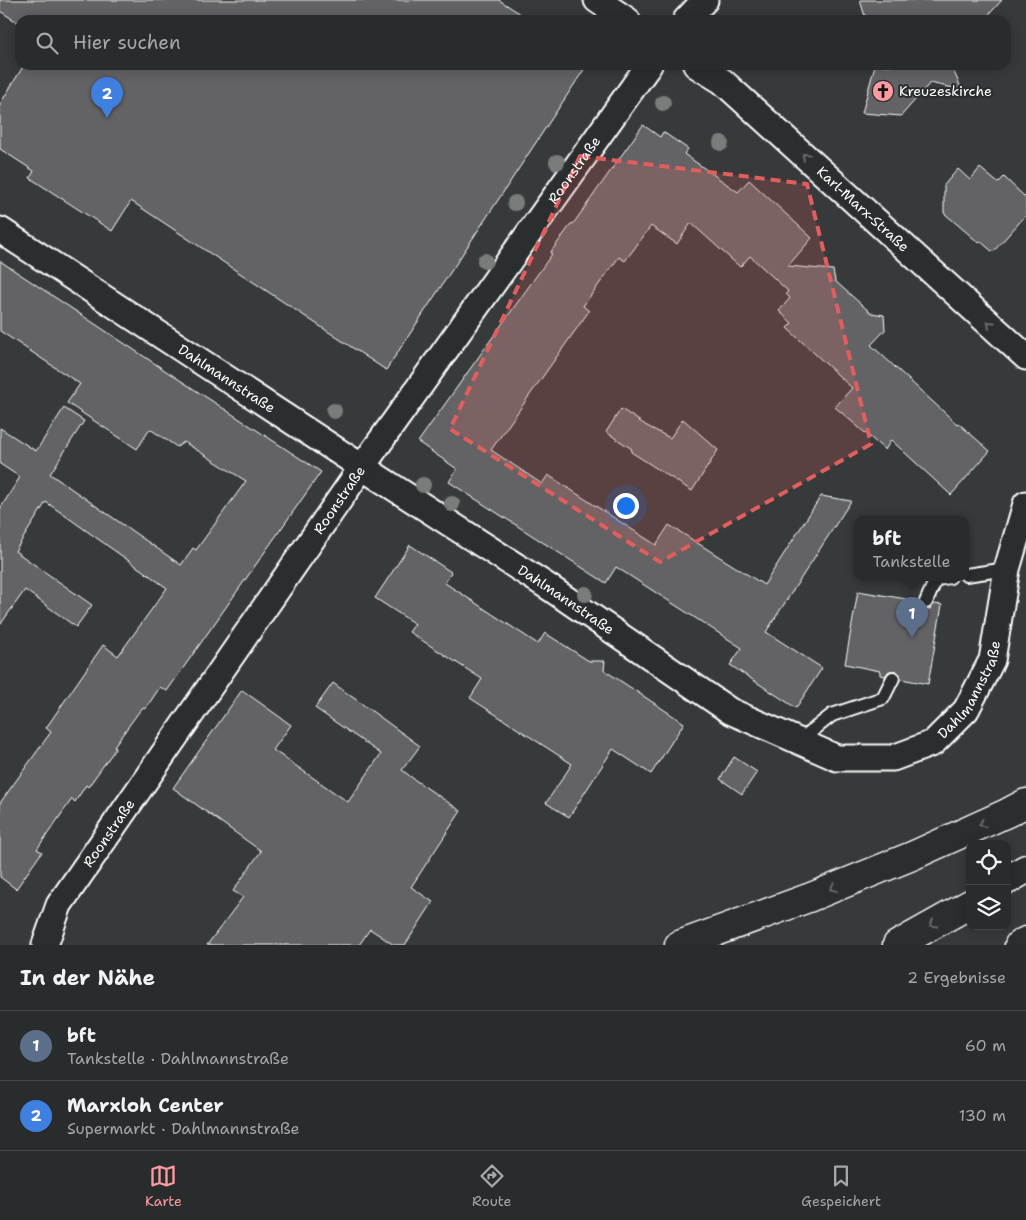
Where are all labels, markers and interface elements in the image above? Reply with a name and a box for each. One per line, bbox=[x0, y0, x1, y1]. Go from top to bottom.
search box bbox=[15, 15, 1011, 70]
icon: search bbox=[33, 29, 61, 57]
text: Hier suchen bbox=[73, 30, 181, 55]
pin: 2 bbox=[91, 77, 123, 118]
church icon: Kreuzeskirche bbox=[871, 79, 895, 103]
place label: Kreuzeskirche bbox=[899, 82, 992, 100]
street label: Roonstraße bbox=[544, 133, 604, 207]
one-way arrow bbox=[801, 153, 810, 162]
street label: Karl-Marx-Straße bbox=[813, 163, 913, 256]
one-way arrow bbox=[986, 321, 995, 330]
street label: Dahlmannstraße bbox=[175, 340, 279, 417]
street label: Roonstraße bbox=[309, 462, 369, 537]
your location bbox=[613, 493, 639, 519]
popup bbox=[854, 516, 969, 581]
text: bft bbox=[872, 526, 901, 551]
text: Tankstelle bbox=[872, 551, 951, 572]
street label: Dahlmannstraße bbox=[514, 561, 618, 638]
pin: 1 bbox=[896, 597, 928, 638]
street label: Dahlmannstraße bbox=[934, 639, 1004, 742]
street label: Roonstraße bbox=[79, 795, 139, 870]
one-way arrow bbox=[978, 818, 987, 828]
map controls bbox=[966, 840, 1011, 930]
button: locate bbox=[966, 840, 1011, 885]
one-way arrow bbox=[829, 882, 838, 892]
button: layers bbox=[966, 885, 1011, 930]
one-way arrow bbox=[930, 918, 939, 928]
text: In der Nähe bbox=[20, 964, 155, 992]
text: 2 Ergebnisse bbox=[907, 967, 1006, 988]
text: bft bbox=[67, 1023, 96, 1048]
text: 1 bbox=[32, 1035, 40, 1056]
text: 60 m bbox=[965, 1035, 1006, 1056]
text: Tankstelle · Dahlmannstraße bbox=[67, 1048, 289, 1069]
text: Marxloh Center bbox=[67, 1093, 224, 1118]
text: 2 bbox=[30, 1105, 42, 1126]
text: 130 m bbox=[959, 1105, 1006, 1126]
text: Supermarkt · Dahlmannstraße bbox=[67, 1118, 300, 1139]
tab: Karte bbox=[145, 1162, 182, 1210]
tab: Route bbox=[472, 1162, 511, 1210]
tab: Gespeichert bbox=[801, 1162, 881, 1210]

